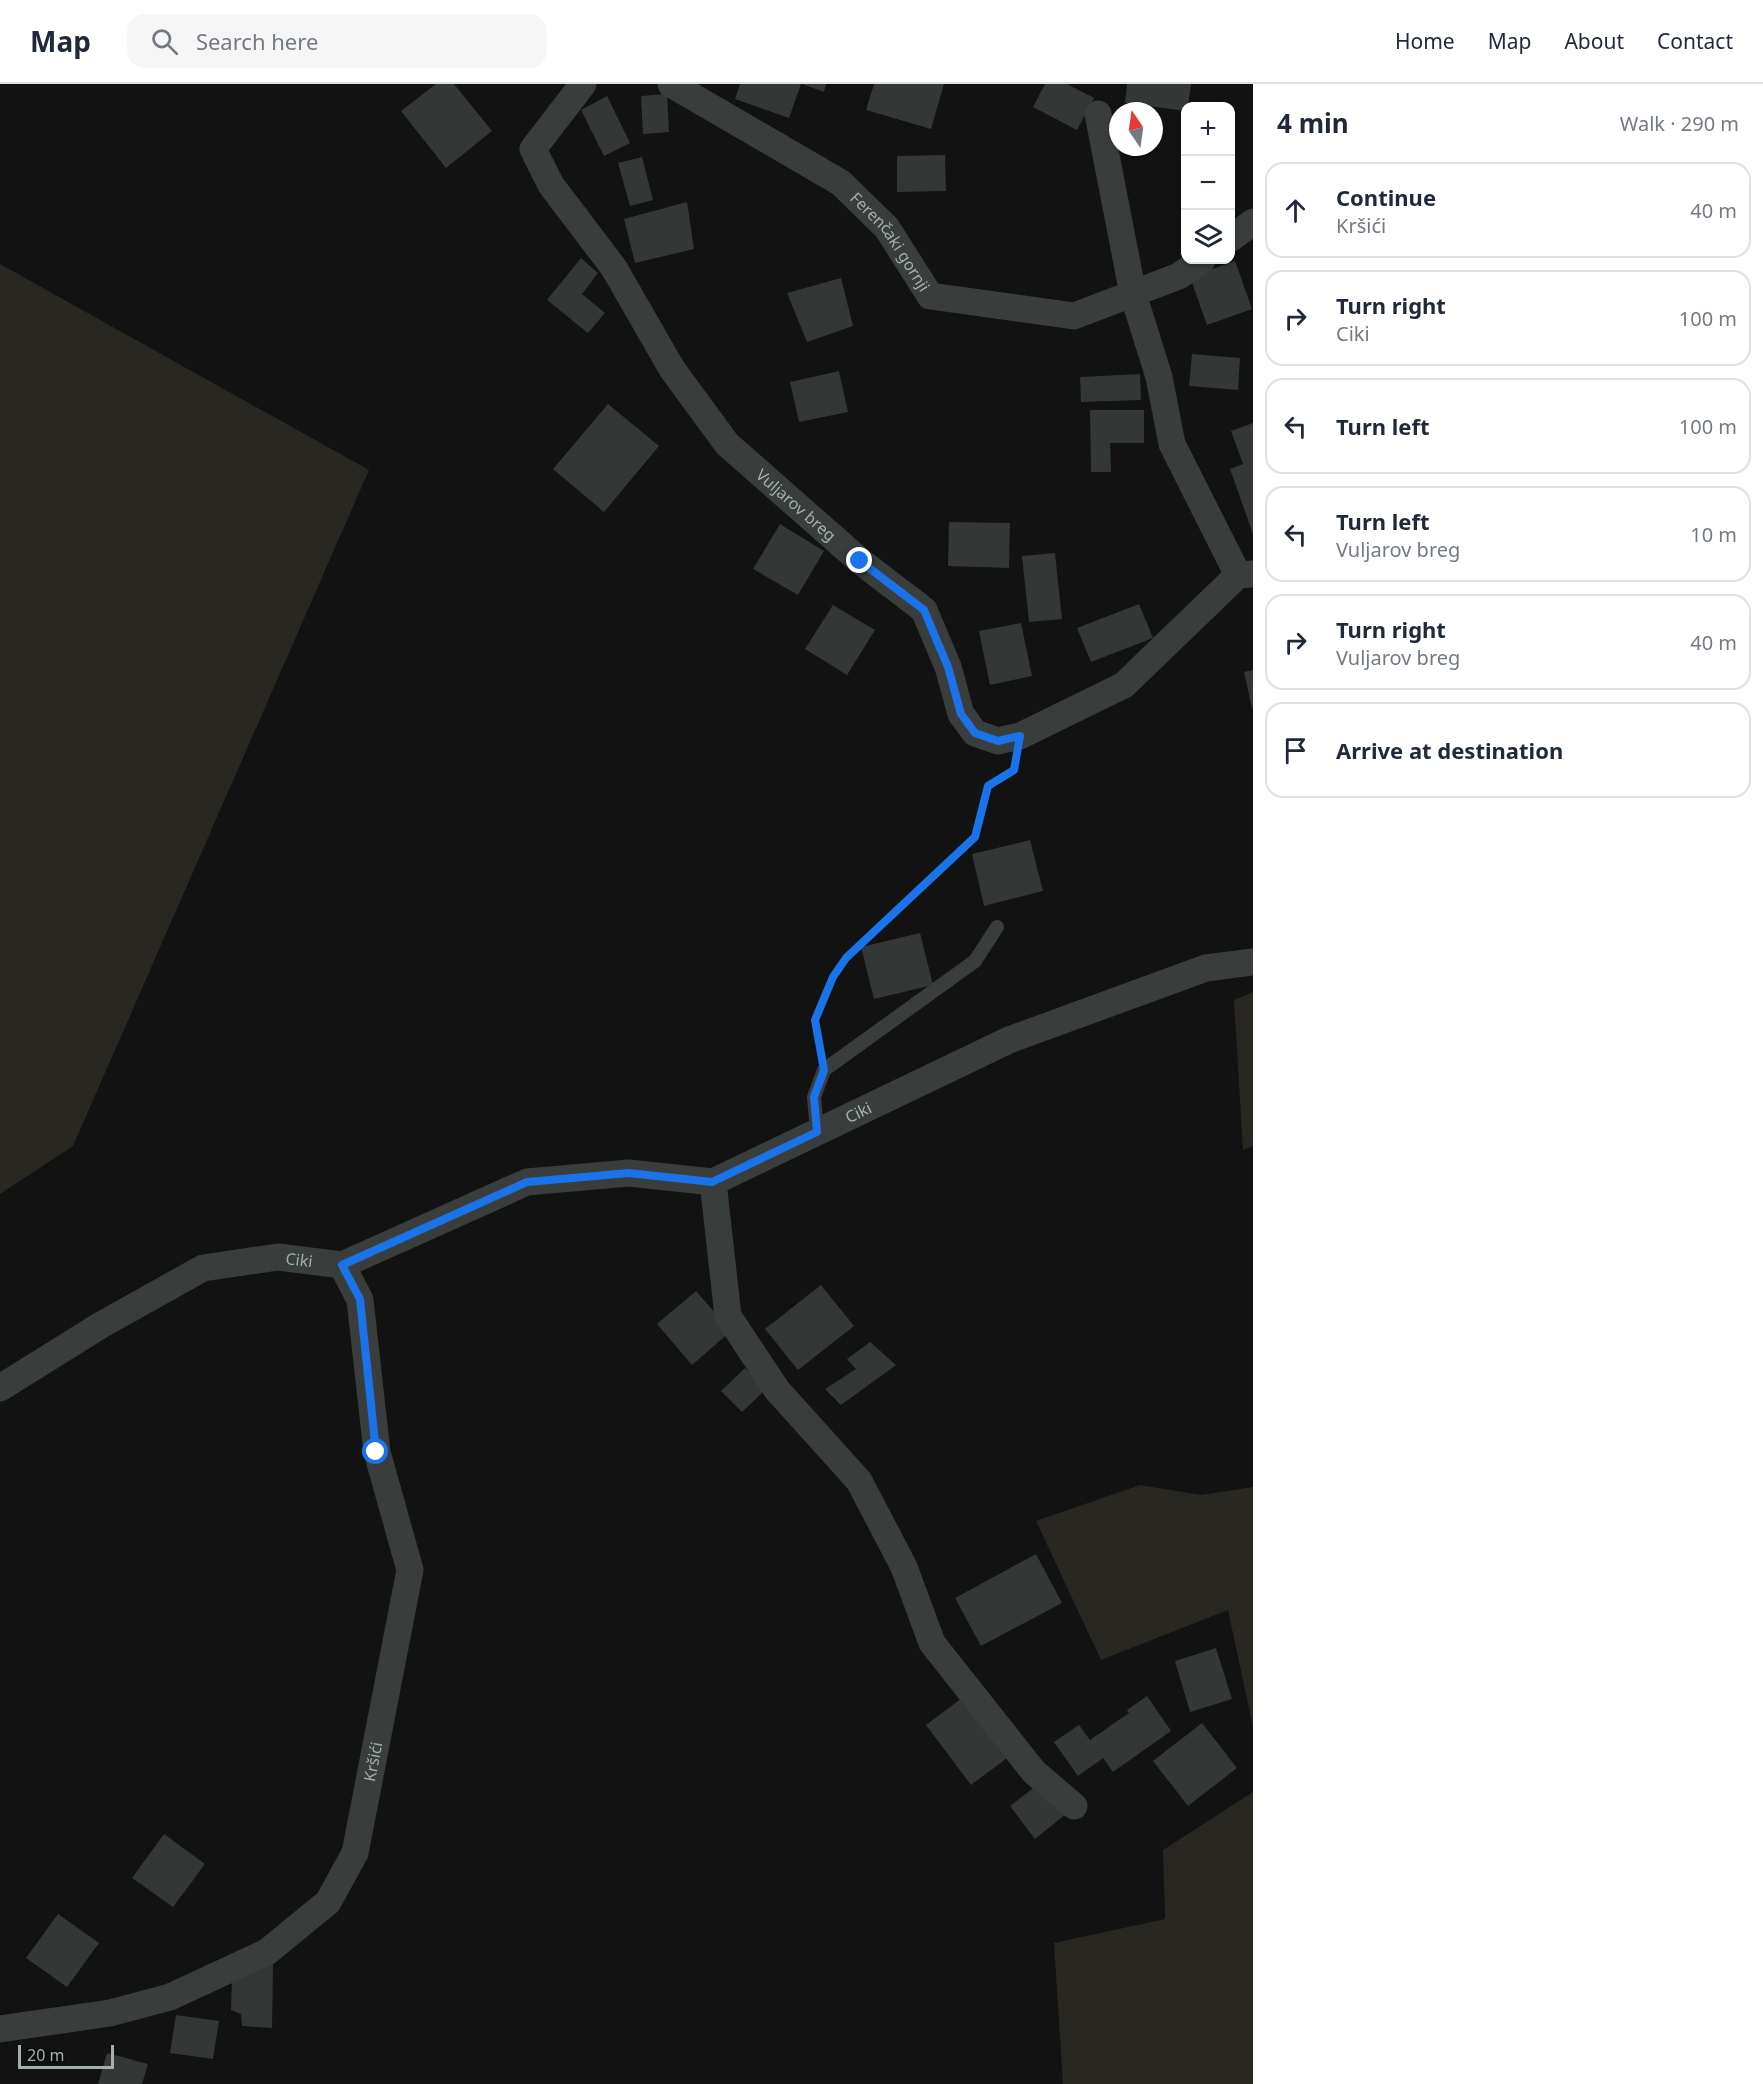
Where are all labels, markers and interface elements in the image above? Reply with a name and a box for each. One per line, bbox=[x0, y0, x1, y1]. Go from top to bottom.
search box bbox=[127, 14, 547, 68]
text: Map bbox=[30, 22, 91, 60]
icon: search bbox=[148, 25, 181, 58]
text: Search here bbox=[196, 26, 318, 56]
text: Home bbox=[1395, 27, 1455, 55]
text: Map bbox=[1488, 27, 1531, 55]
text: About bbox=[1564, 27, 1624, 55]
text: Contact bbox=[1657, 27, 1733, 55]
north arrow bbox=[1109, 102, 1163, 156]
map controls bbox=[1181, 102, 1235, 264]
button: + bbox=[1181, 102, 1235, 156]
text: 4 min bbox=[1277, 105, 1349, 141]
text: Walk · 290 m bbox=[1620, 110, 1739, 137]
button: − bbox=[1181, 156, 1235, 210]
text: Continue bbox=[1336, 182, 1436, 212]
street label: Ferenčaki gornji bbox=[846, 187, 935, 296]
icon: ahead bbox=[1279, 194, 1312, 227]
text: 40 m bbox=[1690, 197, 1737, 224]
button: layers bbox=[1181, 210, 1235, 264]
text: Kršići bbox=[1336, 212, 1386, 239]
text: Turn right bbox=[1336, 290, 1446, 320]
icon: right bbox=[1279, 302, 1312, 335]
text: 100 m bbox=[1679, 305, 1737, 332]
text: Ciki bbox=[1336, 320, 1370, 347]
icon: left bbox=[1279, 410, 1312, 443]
text: Turn left bbox=[1336, 411, 1430, 441]
text: 100 m bbox=[1679, 413, 1737, 440]
street label: Vuljarov breg bbox=[751, 464, 841, 546]
text: Turn left bbox=[1336, 506, 1430, 536]
icon: left bbox=[1279, 518, 1312, 551]
text: 10 m bbox=[1690, 521, 1737, 548]
text: Vuljarov breg bbox=[1336, 536, 1460, 563]
route end bbox=[846, 547, 872, 573]
text: Turn right bbox=[1336, 614, 1446, 644]
icon: right bbox=[1279, 626, 1312, 659]
text: 40 m bbox=[1690, 629, 1737, 656]
text: Vuljarov breg bbox=[1336, 644, 1460, 671]
icon: arrive bbox=[1279, 734, 1312, 767]
text: Arrive at destination bbox=[1336, 735, 1563, 765]
street label: Ciki bbox=[841, 1097, 875, 1128]
street label: Ciki bbox=[284, 1247, 314, 1272]
route start bbox=[362, 1438, 388, 1464]
street label: Kršići bbox=[358, 1740, 387, 1784]
scale bar bbox=[18, 2042, 114, 2070]
text: 20 m bbox=[27, 2044, 64, 2066]

